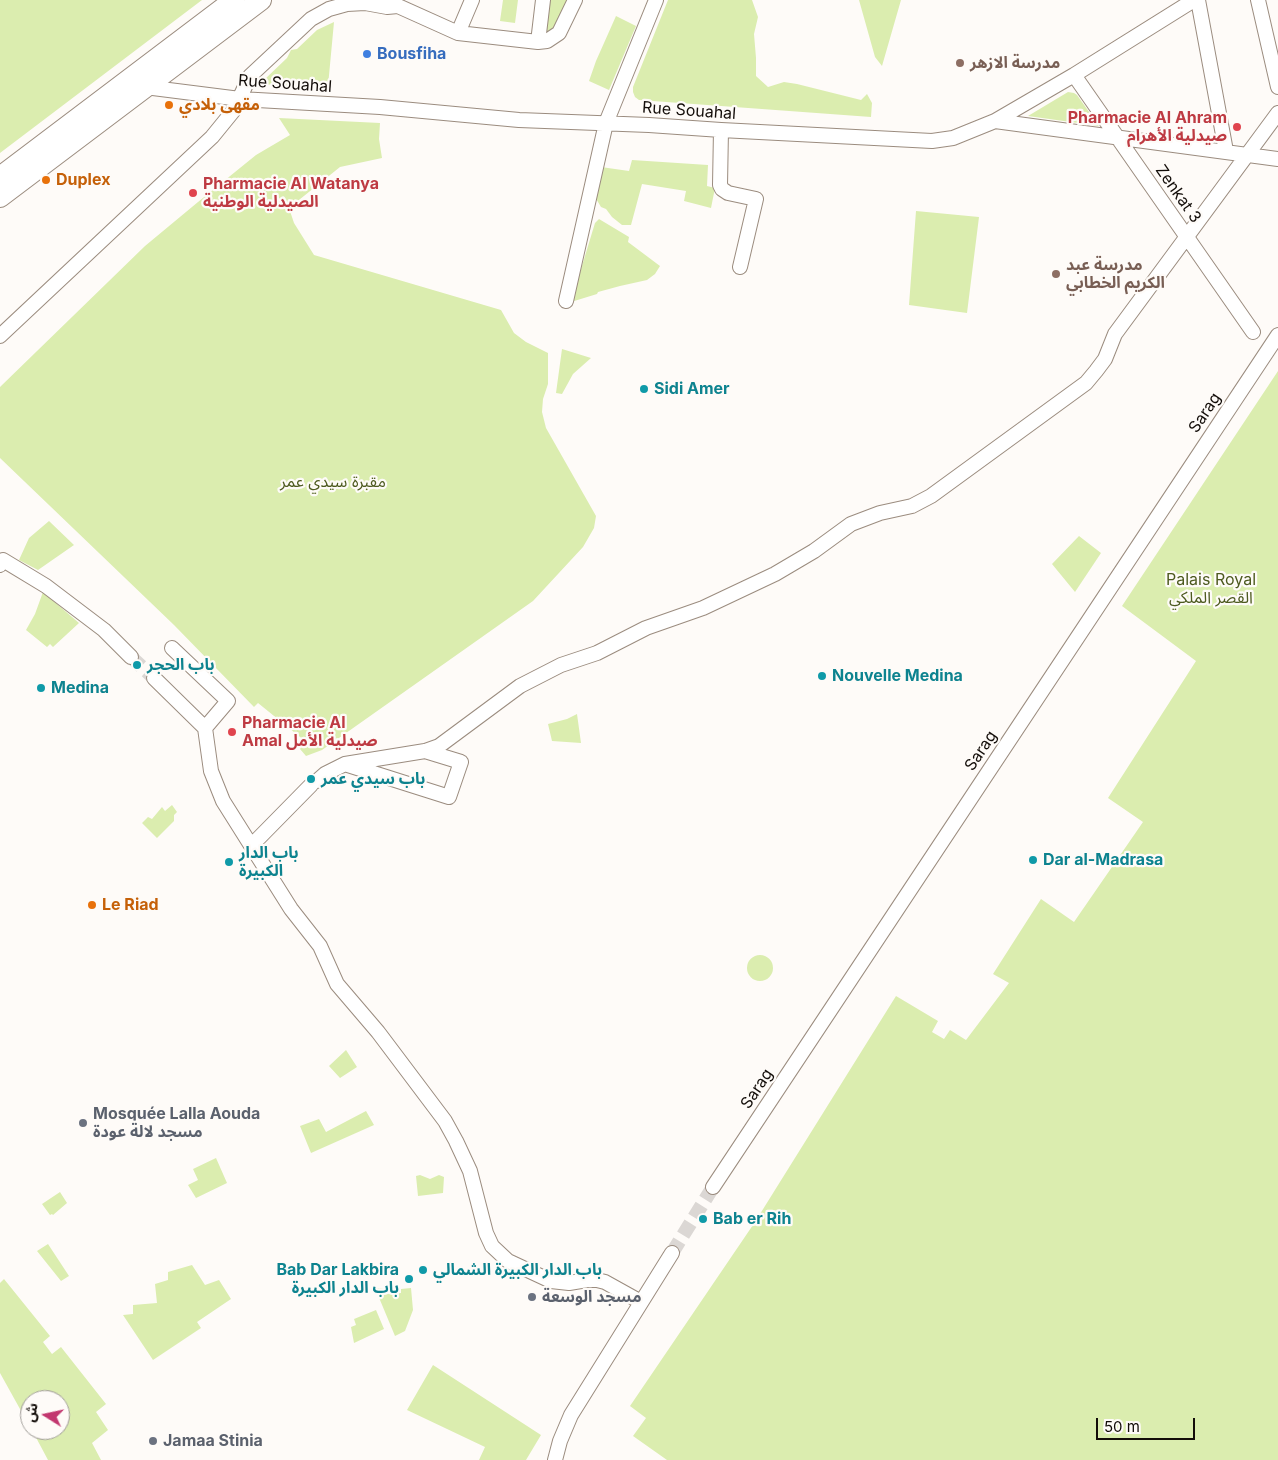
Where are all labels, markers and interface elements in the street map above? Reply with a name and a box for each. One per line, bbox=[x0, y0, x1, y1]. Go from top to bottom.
place label: Bousfiha bbox=[377, 44, 446, 64]
marker: Bousfiha bbox=[361, 48, 373, 60]
place label: مدرسة الازهر bbox=[970, 53, 1060, 73]
marker: مدرسة الازهر bbox=[954, 57, 966, 69]
street label: Rue Souahal bbox=[237, 71, 333, 97]
place label: مقهى بلادي bbox=[179, 95, 260, 115]
street label: Rue Souahal bbox=[641, 98, 737, 124]
marker: مقهى بلادي bbox=[163, 99, 175, 111]
place label: Pharmacie Al Ahram صيدلية الأهرام bbox=[1068, 108, 1227, 146]
marker: Pharmacie Al Ahram صيدلية الأهرام bbox=[1231, 121, 1243, 133]
street label: Zenkat 3 bbox=[1151, 161, 1205, 227]
place label: Duplex bbox=[56, 170, 110, 190]
marker: Duplex bbox=[40, 174, 52, 186]
place label: Pharmacie Al Watanya الصيدلية الوطنية bbox=[203, 174, 379, 212]
marker: Pharmacie Al Watanya الصيدلية الوطنية bbox=[187, 187, 199, 199]
place label: مدرسة عبد الكريم الخطابي bbox=[1066, 255, 1165, 293]
marker: مدرسة عبد الكريم الخطابي bbox=[1050, 268, 1062, 280]
place label: Sidi Amer bbox=[654, 379, 730, 399]
marker: Sidi Amer bbox=[638, 383, 650, 395]
street label: Sarag bbox=[1185, 389, 1225, 437]
park label: مقبرة سيدي عمر bbox=[280, 472, 386, 492]
park label: Palais Royal القصر الملكي bbox=[1166, 570, 1256, 608]
place label: باب الحجر bbox=[147, 655, 215, 675]
marker: باب الحجر bbox=[131, 659, 143, 671]
place label: Nouvelle Medina bbox=[832, 666, 963, 686]
marker: Nouvelle Medina bbox=[816, 670, 828, 682]
place label: Medina bbox=[51, 678, 109, 698]
marker: Medina bbox=[35, 682, 47, 694]
place label: Pharmacie Al Amal صيدلية الأمل bbox=[242, 713, 378, 751]
marker: Pharmacie Al Amal صيدلية الأمل bbox=[226, 726, 238, 738]
street label: Sarag bbox=[961, 727, 1001, 775]
place label: باب سيدي عمر bbox=[321, 769, 425, 789]
marker: باب سيدي عمر bbox=[305, 773, 317, 785]
place label: باب الدار الكبيرة bbox=[239, 843, 299, 881]
place label: Dar al-Madrasa bbox=[1043, 850, 1163, 870]
marker: Dar al-Madrasa bbox=[1027, 854, 1039, 866]
marker: باب الدار الكبيرة bbox=[223, 856, 235, 868]
place label: Le Riad bbox=[102, 895, 159, 915]
marker: Le Riad bbox=[86, 899, 98, 911]
street label: Sarag bbox=[737, 1065, 777, 1113]
place label: Mosquée Lalla Aouda مسجد لالة عودة bbox=[93, 1104, 260, 1142]
marker: Mosquée Lalla Aouda مسجد لالة عودة bbox=[77, 1117, 89, 1129]
place label: Bab er Rih bbox=[713, 1209, 791, 1229]
marker: Bab er Rih bbox=[697, 1213, 709, 1225]
place label: Bab Dar Lakbira باب الدار الكبيرة bbox=[276, 1260, 399, 1298]
place label: باب الدار الكبيرة الشمالي bbox=[433, 1260, 602, 1280]
marker: باب الدار الكبيرة الشمالي bbox=[417, 1264, 429, 1276]
marker: Bab Dar Lakbira باب الدار الكبيرة bbox=[403, 1273, 415, 1285]
place label: مسجد الوسعة bbox=[542, 1287, 641, 1307]
marker: مسجد الوسعة bbox=[526, 1291, 538, 1303]
north arrow bbox=[20, 1390, 70, 1440]
text: ش bbox=[21, 1402, 41, 1423]
scale bar bbox=[1098, 1408, 1197, 1440]
text: 50 m bbox=[1104, 1417, 1140, 1436]
place label: Jamaa Stinia bbox=[163, 1431, 263, 1451]
marker: Jamaa Stinia bbox=[147, 1435, 159, 1447]

